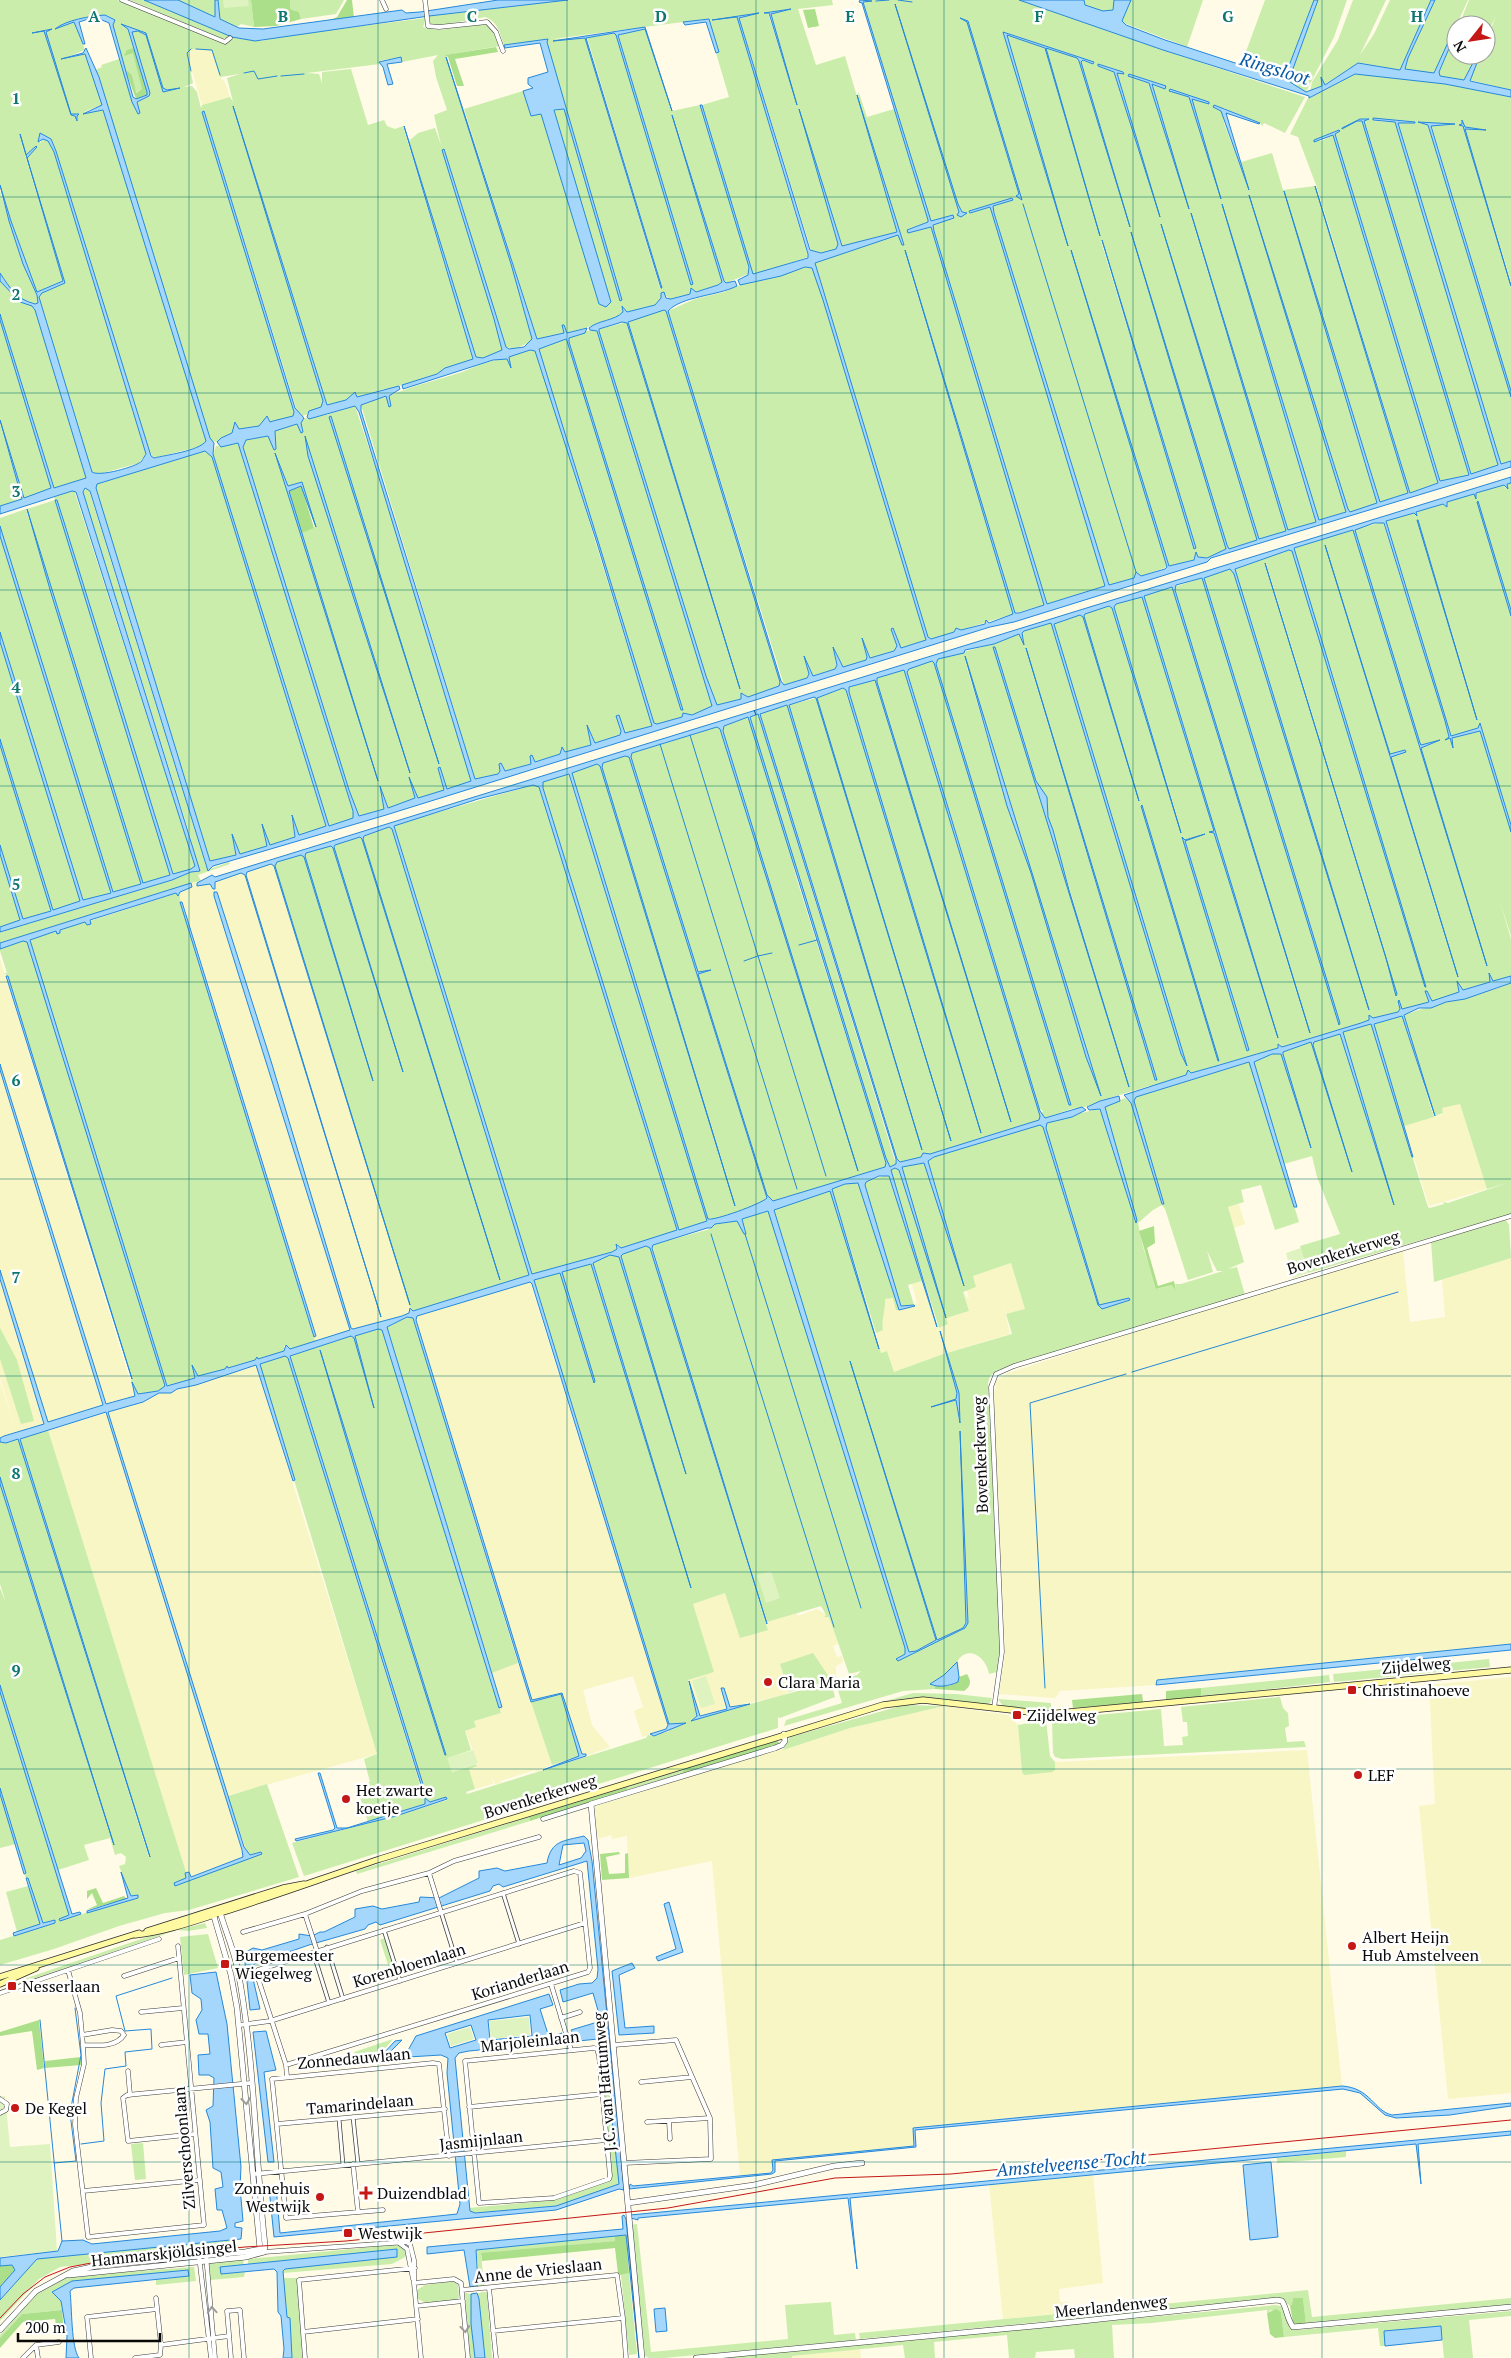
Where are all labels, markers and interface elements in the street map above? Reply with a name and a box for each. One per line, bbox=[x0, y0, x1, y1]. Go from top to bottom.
text: A bbox=[88, 5, 100, 27]
text: B bbox=[278, 5, 288, 27]
text: C bbox=[467, 5, 477, 27]
text: D bbox=[655, 5, 667, 27]
text: E bbox=[845, 5, 855, 27]
text: F bbox=[1034, 5, 1044, 27]
text: G bbox=[1222, 5, 1234, 27]
text: H bbox=[1411, 5, 1423, 27]
north arrow bbox=[1446, 15, 1496, 65]
text: N bbox=[1448, 37, 1470, 56]
water label: Ringsloot bbox=[1236, 46, 1314, 90]
text: 1 bbox=[11, 87, 21, 109]
text: 2 bbox=[11, 283, 21, 305]
text: 3 bbox=[11, 480, 21, 502]
text: 4 bbox=[11, 676, 21, 698]
text: 5 bbox=[11, 873, 21, 895]
text: 6 bbox=[11, 1069, 21, 1091]
street label: Bovenkerkerweg bbox=[1284, 1224, 1402, 1280]
text: 7 bbox=[11, 1266, 21, 1288]
street label: Bovenkerkerweg bbox=[967, 1396, 993, 1514]
text: 8 bbox=[11, 1462, 21, 1484]
street label: Zijdelweg bbox=[1381, 1651, 1452, 1679]
text: 9 bbox=[11, 1659, 21, 1681]
place label: Clara Maria bbox=[778, 1671, 860, 1693]
marker: Clara Maria bbox=[762, 1676, 774, 1688]
place label: Christinahoeve bbox=[1362, 1679, 1470, 1701]
marker: Christinahoeve bbox=[1346, 1684, 1358, 1696]
place label: Zijdelweg bbox=[1027, 1704, 1096, 1726]
marker: Zijdelweg bbox=[1011, 1709, 1023, 1721]
place label: LEF bbox=[1368, 1764, 1395, 1786]
street label: Bovenkerkerweg bbox=[481, 1768, 599, 1824]
marker: LEF bbox=[1352, 1769, 1364, 1781]
place label: Het zwarte koetje bbox=[356, 1779, 433, 1819]
marker: Het zwarte koetje bbox=[340, 1793, 352, 1805]
place label: Albert Heijn Hub Amstelveen bbox=[1362, 1926, 1480, 1966]
street label: Korenbloemlaan bbox=[350, 1937, 469, 1993]
marker: Albert Heijn Hub Amstelveen bbox=[1346, 1940, 1358, 1952]
place label: Burgemeester Wiegelweg bbox=[235, 1944, 334, 1984]
street label: Korianderlaan bbox=[469, 1955, 572, 2005]
marker: Burgemeester Wiegelweg bbox=[219, 1958, 231, 1970]
place label: Nesserlaan bbox=[22, 1975, 101, 1997]
marker: Nesserlaan bbox=[6, 1980, 18, 1992]
street label: J.C. van Hattumweg bbox=[587, 2011, 621, 2153]
street label: Marjoleinlaan bbox=[480, 2025, 581, 2057]
street label: Zonnedauwlaan bbox=[296, 2042, 412, 2074]
street label: Zilverschoonlaan bbox=[168, 2085, 200, 2210]
street label: Tamarindelaan bbox=[306, 2088, 415, 2120]
place label: De Kegel bbox=[25, 2097, 87, 2119]
one-way arrow bbox=[240, 2097, 251, 2105]
marker: De Kegel bbox=[9, 2102, 21, 2114]
street label: Jasmijnlaan bbox=[438, 2125, 524, 2155]
water label: Amstelveense Tocht bbox=[994, 2144, 1148, 2182]
place label: Zonnehuis Westwijk bbox=[234, 2177, 311, 2217]
place label: Duizendblad bbox=[377, 2182, 467, 2204]
marker: Duizendblad bbox=[359, 2186, 373, 2200]
marker: Zonnehuis Westwijk bbox=[314, 2191, 326, 2203]
place label: Westwijk bbox=[358, 2222, 423, 2244]
marker: Westwijk bbox=[342, 2227, 354, 2239]
street label: Hammarskjöldsingel bbox=[90, 2234, 238, 2272]
street label: Anne de Vrieslaan bbox=[473, 2252, 603, 2288]
street label: Meerlandenweg bbox=[1054, 2289, 1169, 2323]
one-way arrow bbox=[207, 2305, 218, 2313]
scale bar bbox=[18, 2310, 160, 2342]
text: 200 m bbox=[25, 2317, 66, 2337]
one-way arrow bbox=[460, 2326, 471, 2334]

